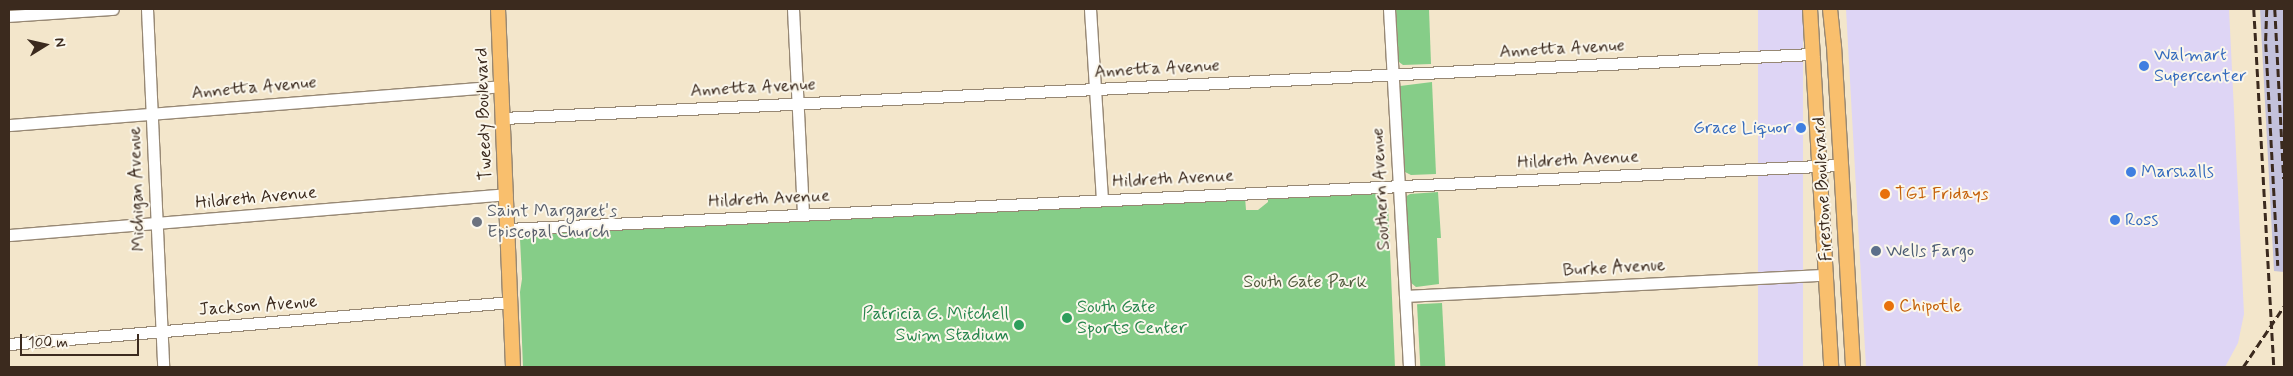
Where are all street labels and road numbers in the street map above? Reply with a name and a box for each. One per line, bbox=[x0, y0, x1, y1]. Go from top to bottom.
street label: Annetta Avenue bbox=[1498, 35, 1626, 63]
street label: Tweedy Boulevard bbox=[471, 47, 497, 181]
street label: Annetta Avenue bbox=[1093, 55, 1221, 83]
street label: Annetta Avenue bbox=[189, 72, 319, 104]
street label: Annetta Avenue bbox=[689, 74, 817, 102]
street label: Firestone Boulevard bbox=[1808, 117, 1838, 261]
street label: Michigan Avenue bbox=[124, 124, 150, 254]
street label: Southern Avenue bbox=[1367, 125, 1395, 253]
street label: Hildreth Avenue bbox=[1517, 146, 1639, 174]
street label: Hildreth Avenue bbox=[1112, 165, 1234, 193]
street label: Hildreth Avenue bbox=[194, 182, 318, 214]
street label: Hildreth Avenue bbox=[708, 185, 830, 213]
street label: Burke Avenue bbox=[1561, 254, 1667, 282]
street label: Jackson Avenue bbox=[196, 291, 320, 321]

